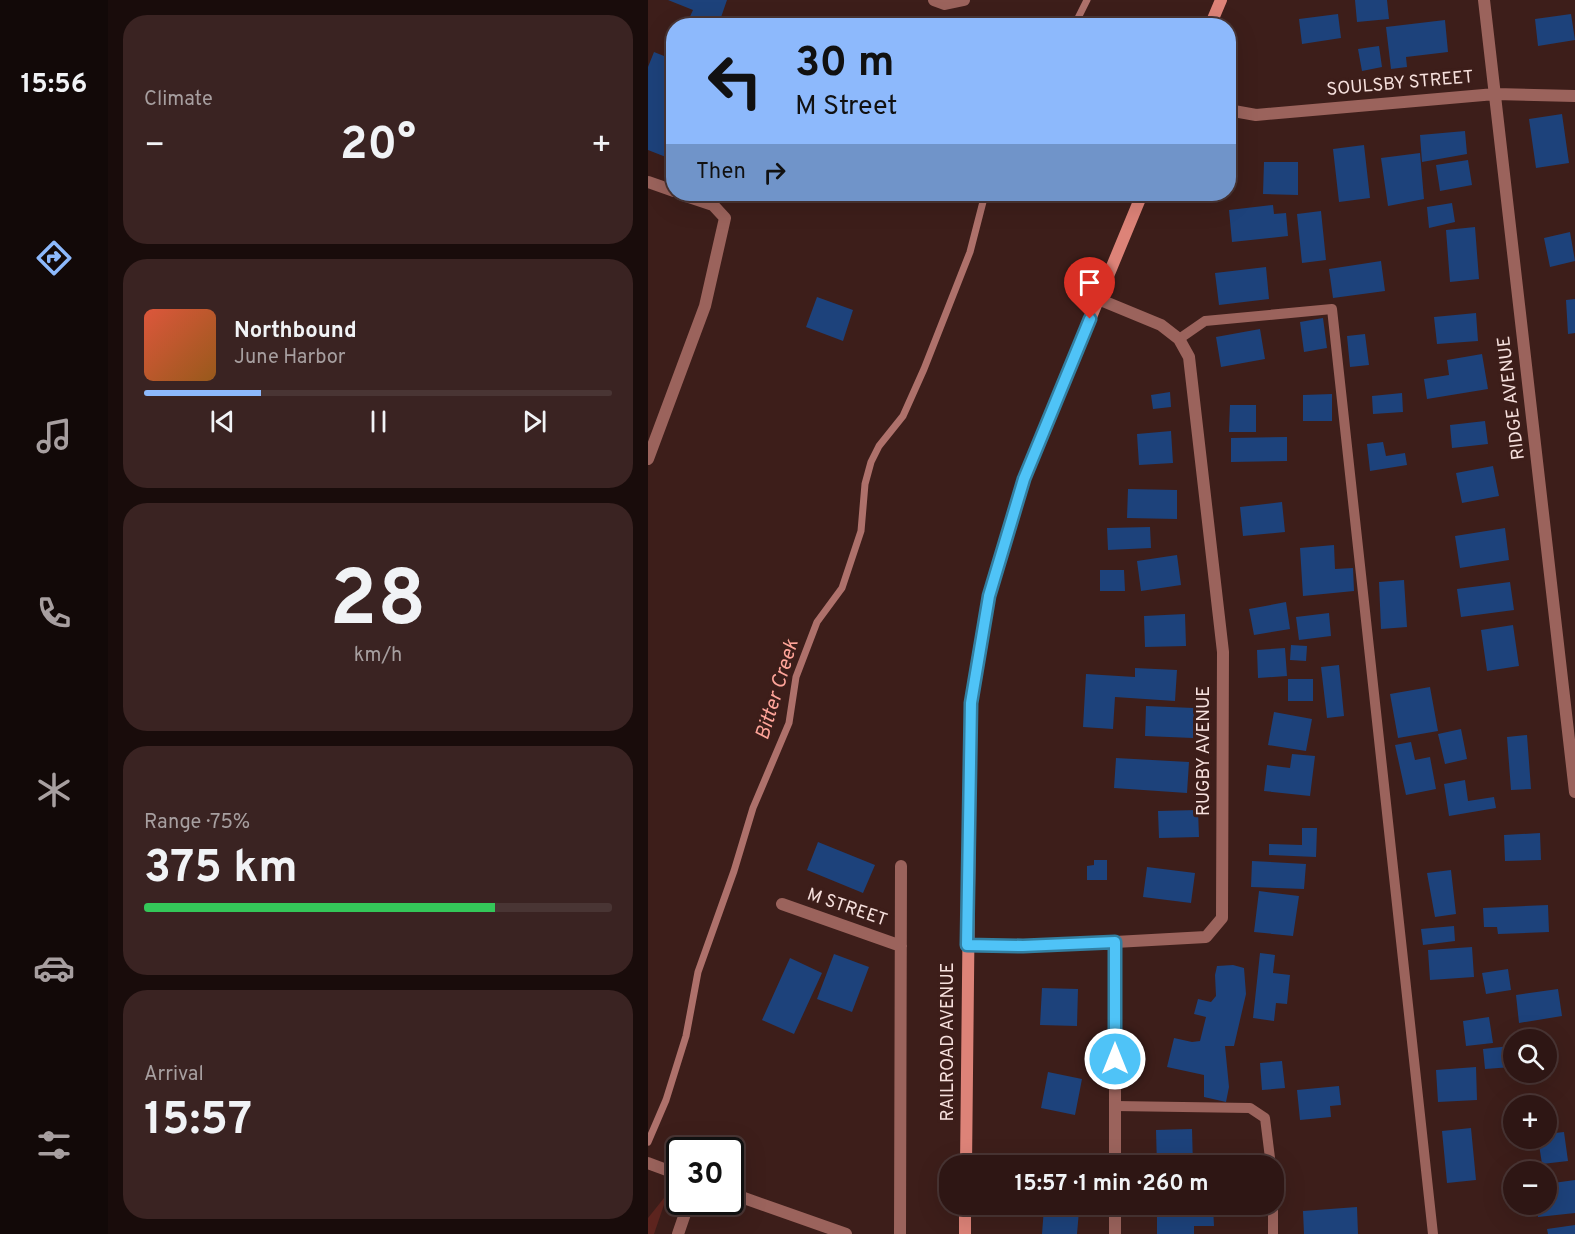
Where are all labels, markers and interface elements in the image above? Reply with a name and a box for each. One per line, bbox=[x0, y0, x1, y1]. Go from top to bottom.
text: 30 m bbox=[795, 38, 894, 91]
icon: left bbox=[696, 42, 774, 120]
street label: SOULSBY STREET bbox=[1326, 66, 1474, 102]
text: 15:56 bbox=[21, 68, 87, 102]
text: Climate bbox=[144, 87, 213, 113]
text: M Street bbox=[795, 90, 897, 124]
text: 20° bbox=[340, 118, 416, 175]
text: − bbox=[144, 126, 165, 168]
text: + bbox=[591, 126, 612, 168]
icon: right bbox=[758, 156, 791, 189]
text: Then bbox=[696, 159, 746, 186]
icon: directions bbox=[33, 237, 75, 279]
pin bbox=[1064, 257, 1115, 319]
icon: arrive bbox=[1073, 266, 1106, 299]
text: Northbound bbox=[234, 318, 357, 345]
street label: RIDGE AVENUE bbox=[1493, 335, 1531, 461]
text: June Harbor bbox=[234, 345, 346, 371]
icon: previous bbox=[206, 405, 239, 438]
icon: pause bbox=[362, 405, 395, 438]
icon: next bbox=[518, 405, 551, 438]
icon: music bbox=[33, 415, 75, 457]
text: 28 bbox=[330, 554, 426, 653]
icon: phone bbox=[33, 592, 75, 634]
water label: Bitter Creek bbox=[750, 636, 806, 743]
text: km/h bbox=[354, 643, 402, 669]
street label: RUGBY AVENUE bbox=[1193, 686, 1216, 816]
icon: climate bbox=[33, 769, 75, 811]
text: Range · 75% bbox=[144, 810, 250, 836]
text: 375 km bbox=[144, 841, 298, 898]
street label: M STREET bbox=[804, 884, 890, 932]
icon: car bbox=[33, 947, 75, 989]
street label: RAILROAD AVENUE bbox=[937, 963, 960, 1122]
position arrow bbox=[1083, 1027, 1147, 1091]
map controls bbox=[1503, 1029, 1557, 1215]
button: search bbox=[1503, 1029, 1557, 1083]
text: Arrival bbox=[144, 1062, 204, 1088]
text: 15:57 bbox=[144, 1093, 252, 1150]
button: + bbox=[1503, 1095, 1557, 1149]
icon: filters bbox=[33, 1124, 75, 1166]
speed limit sign: 30 bbox=[666, 1137, 744, 1215]
button: − bbox=[1503, 1161, 1557, 1215]
text: 15:57 · 1 min · 260 m bbox=[1015, 1171, 1208, 1198]

